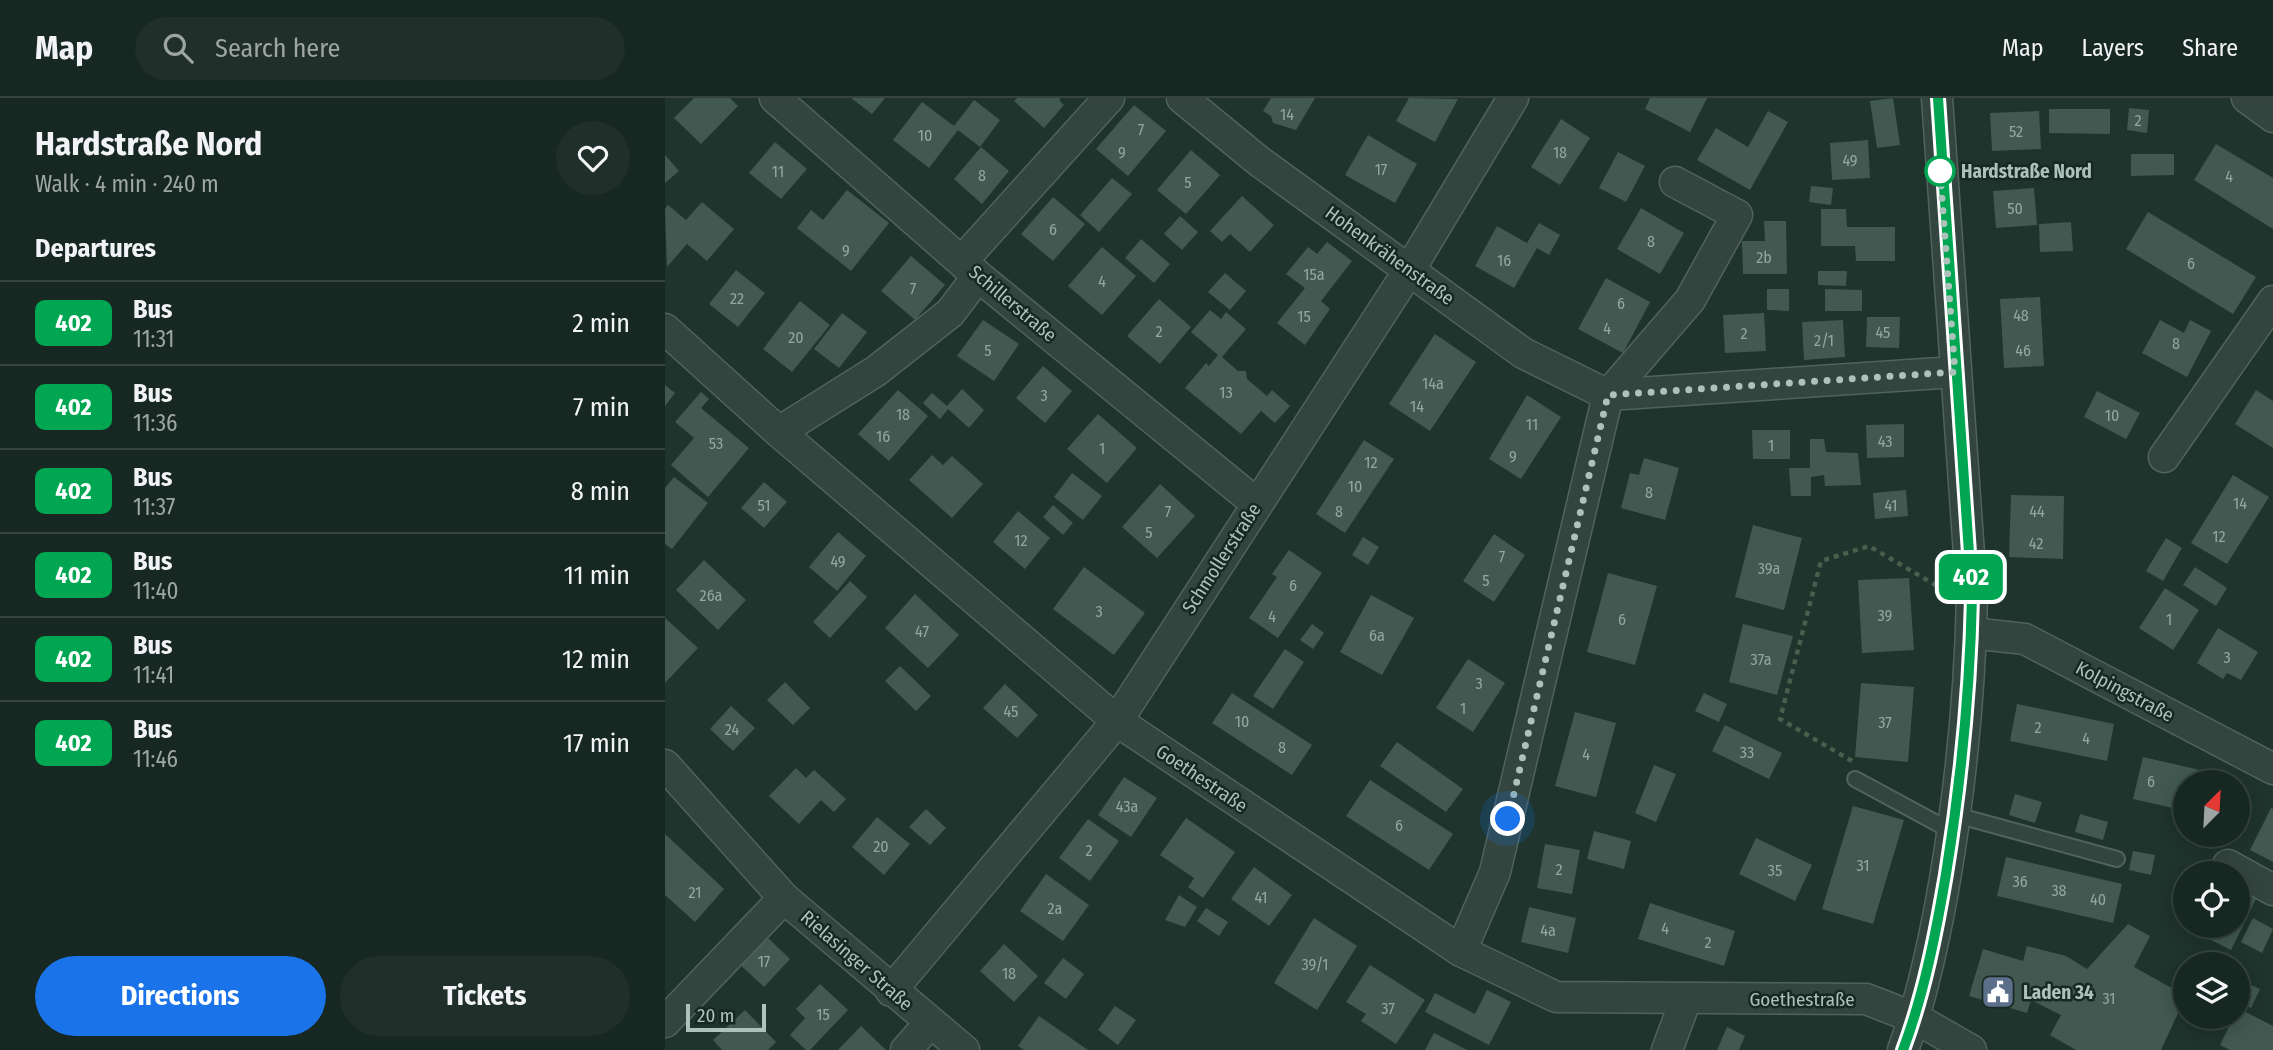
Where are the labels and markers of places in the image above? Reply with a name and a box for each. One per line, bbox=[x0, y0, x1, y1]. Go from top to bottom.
marker: Hardstraße Nord bbox=[1925, 156, 1955, 186]
place label: Hardstraße Nord bbox=[1961, 160, 2092, 183]
public building icon: Laden 34 bbox=[1979, 973, 2017, 1011]
place label: Laden 34 bbox=[2023, 981, 2094, 1004]

